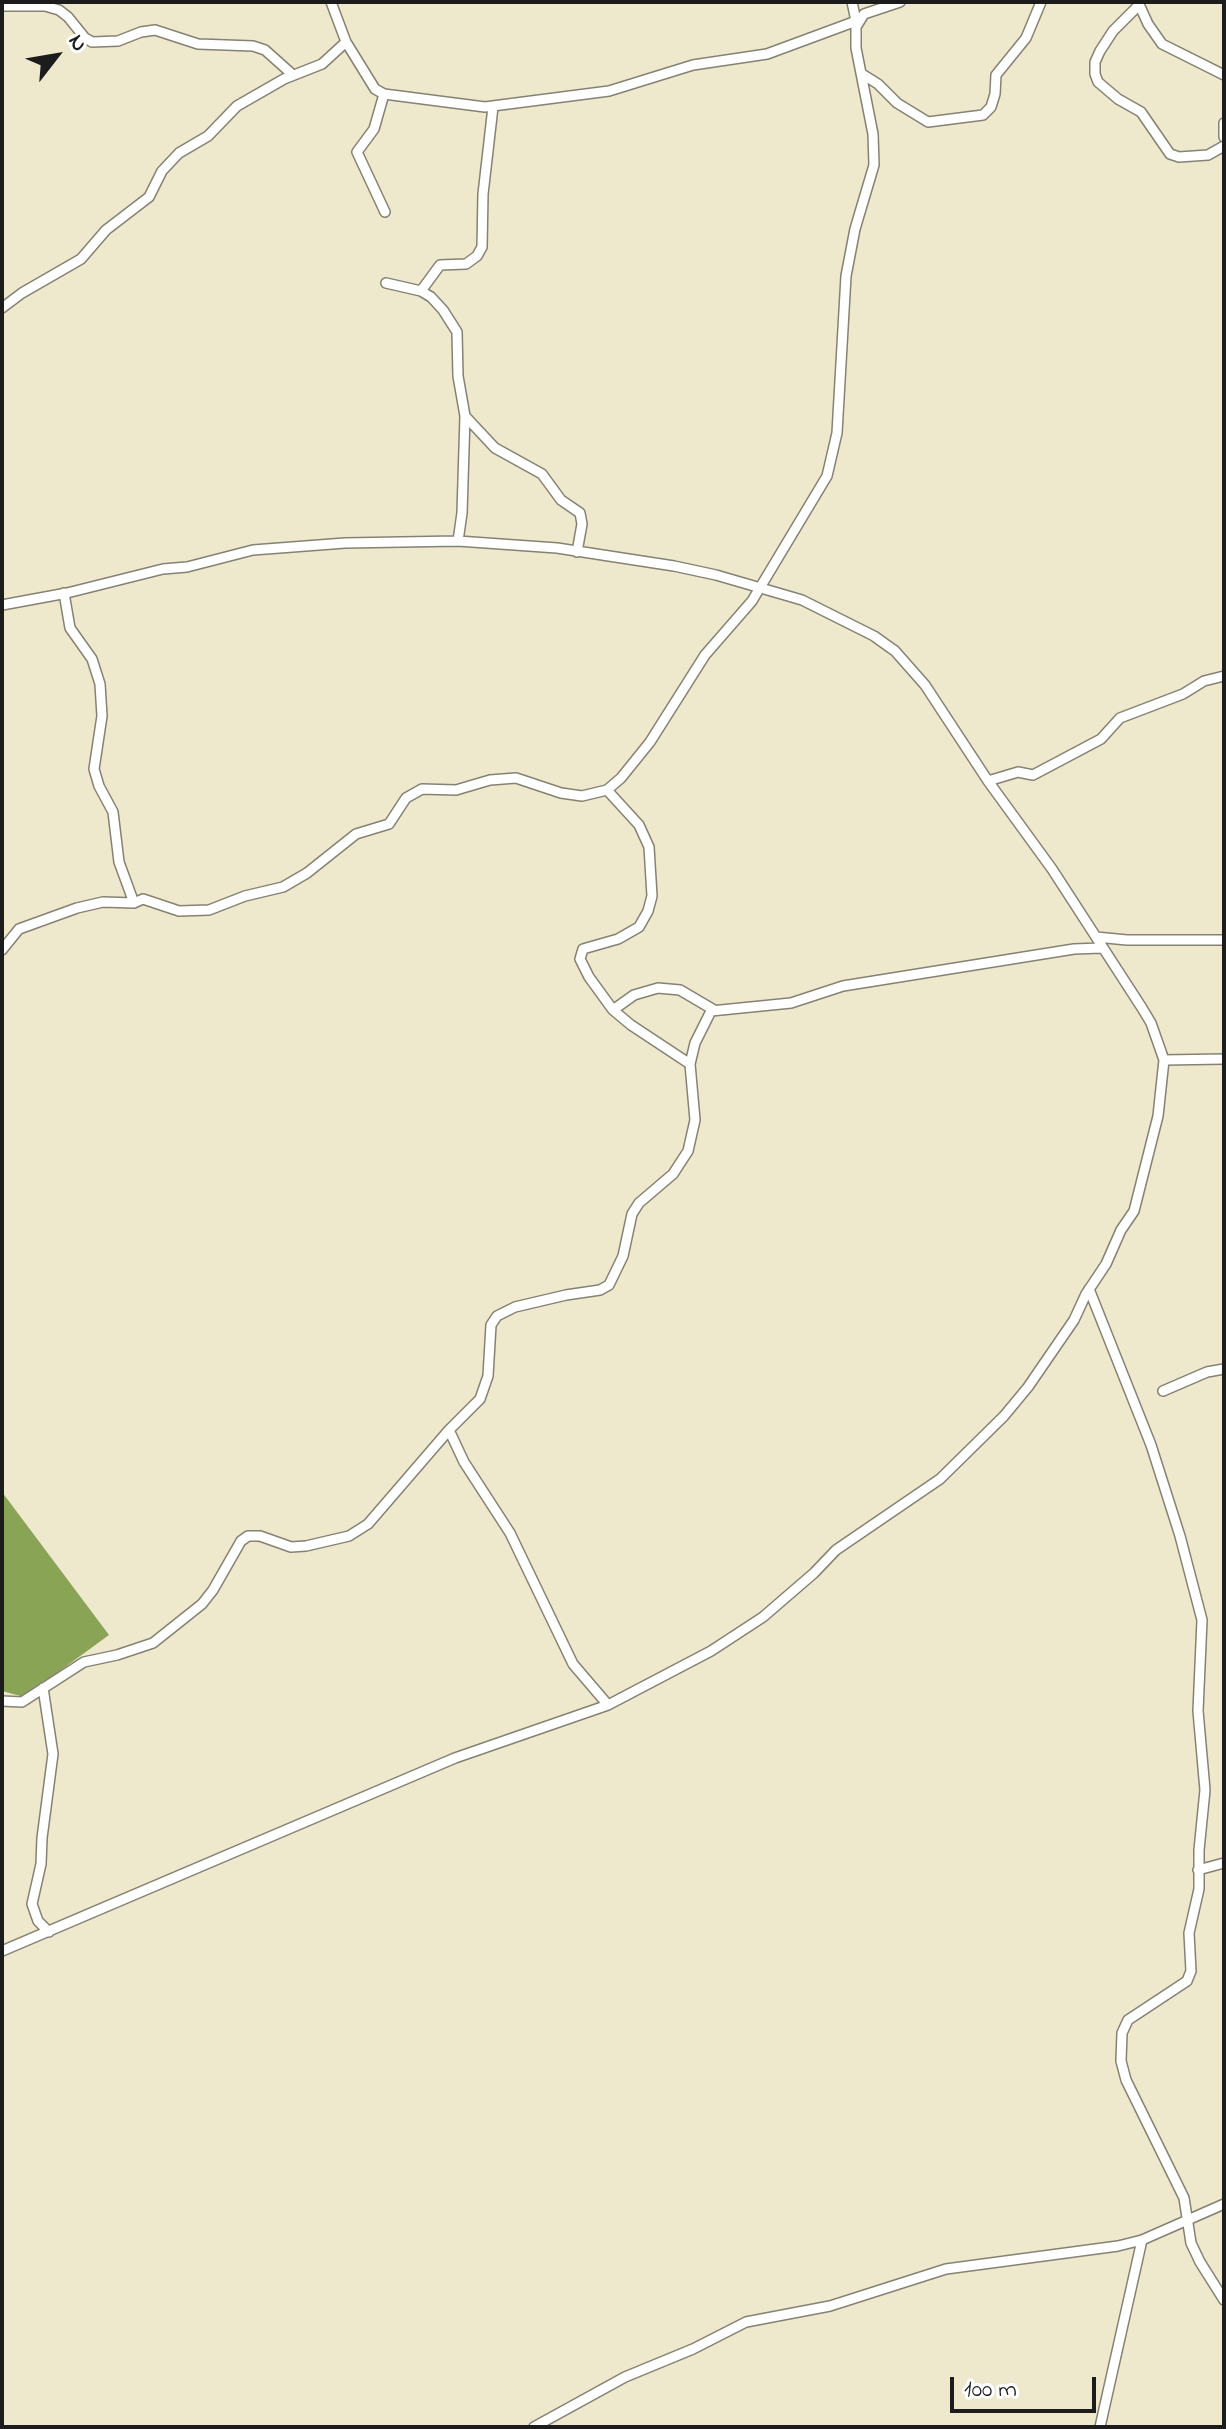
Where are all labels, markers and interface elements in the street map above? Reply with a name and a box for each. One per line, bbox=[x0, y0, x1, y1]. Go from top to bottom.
north arrow bbox=[16, 16, 96, 96]
text: N bbox=[59, 29, 94, 58]
scale bar bbox=[954, 2361, 1100, 2411]
text: 100 m bbox=[964, 2373, 1017, 2408]

